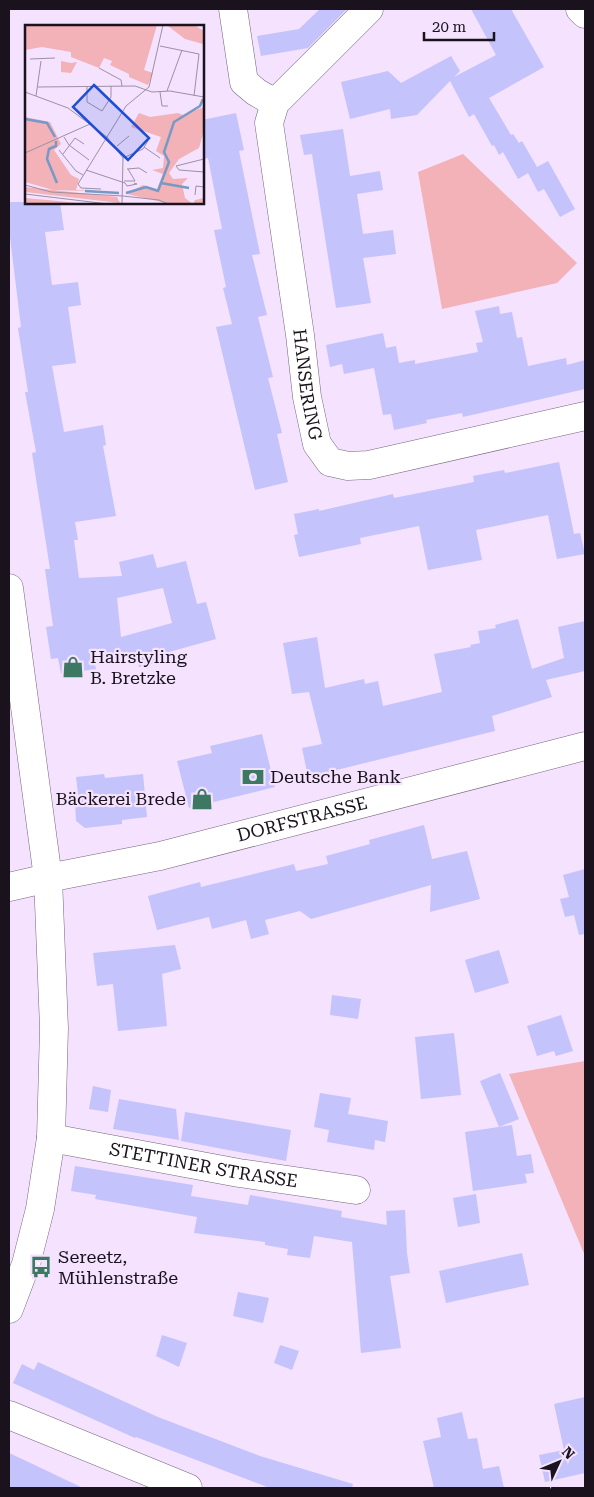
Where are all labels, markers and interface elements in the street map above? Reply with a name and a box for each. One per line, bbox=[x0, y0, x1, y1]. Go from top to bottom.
scale bar bbox=[424, 10, 494, 42]
text: 20 m bbox=[432, 18, 467, 36]
inset map bbox=[25, 25, 204, 204]
street label: HANSERING bbox=[289, 328, 327, 442]
place label: Hairstyling B. Bretzke bbox=[90, 646, 188, 688]
shop icon: Hairstyling B. Bretzke bbox=[60, 654, 86, 680]
bank icon: Deutsche Bank bbox=[240, 764, 266, 790]
place label: Deutsche Bank bbox=[270, 766, 401, 787]
shop icon: Bäckerei Brede bbox=[189, 786, 215, 812]
place label: Bäckerei Brede bbox=[56, 788, 186, 809]
street label: DORFSTRASSE bbox=[235, 792, 370, 846]
street label: STETTINER STRASSE bbox=[108, 1138, 299, 1191]
place label: Sereetz, Mühlenstraße bbox=[58, 1246, 178, 1288]
bus stop icon: Sereetz, Mühlenstraße bbox=[28, 1254, 54, 1280]
north arrow bbox=[534, 1437, 584, 1487]
text: N bbox=[559, 1444, 578, 1463]

